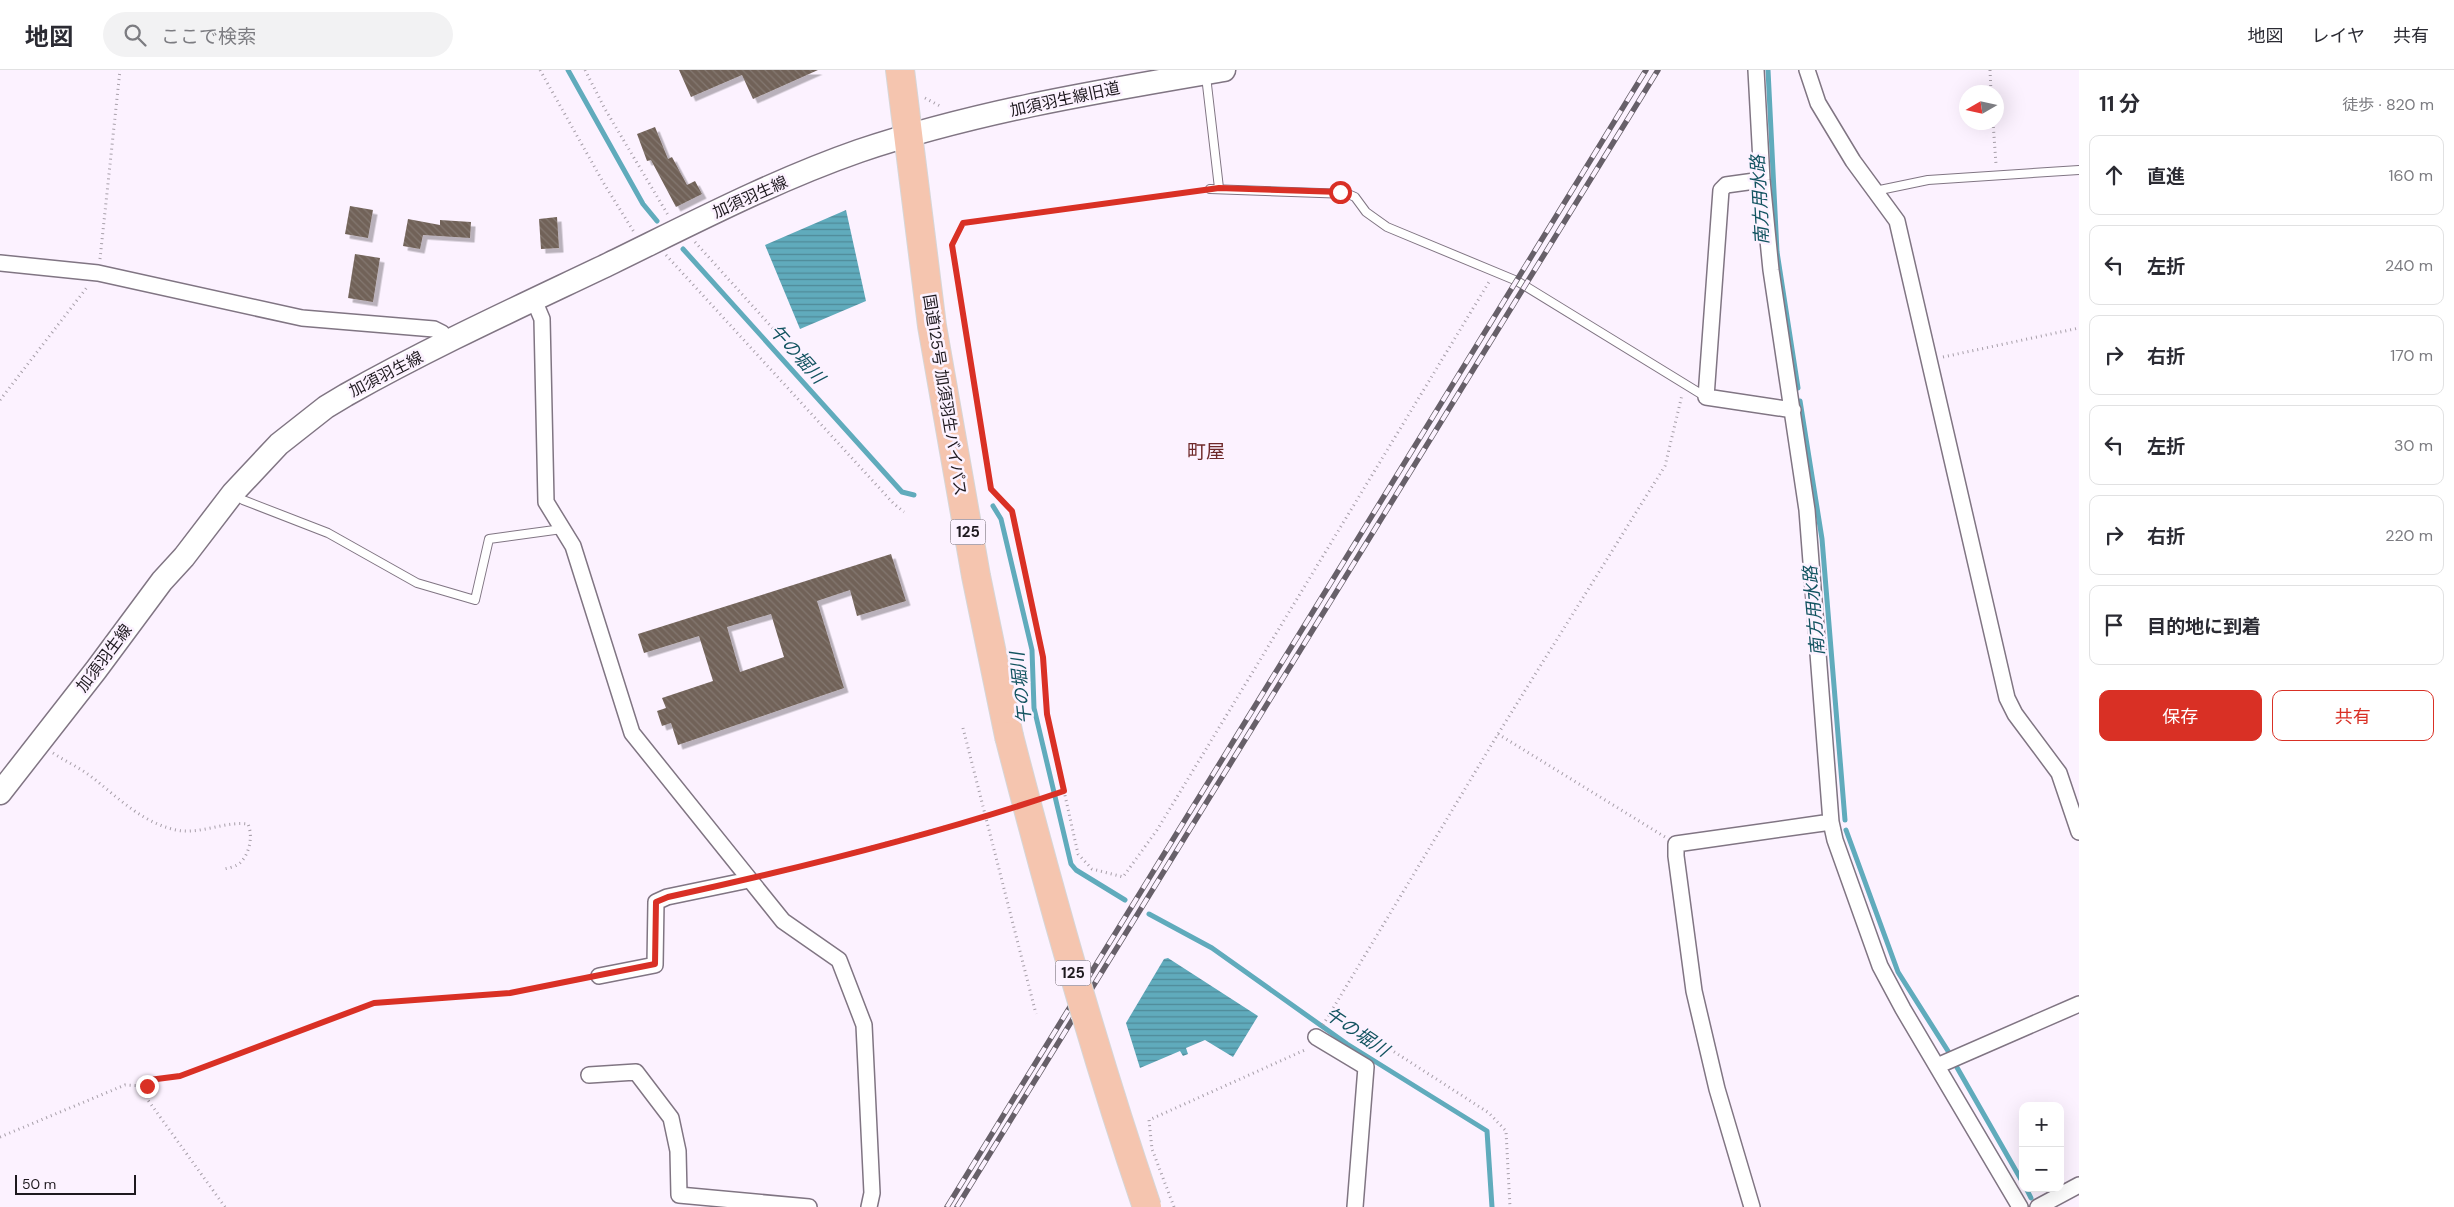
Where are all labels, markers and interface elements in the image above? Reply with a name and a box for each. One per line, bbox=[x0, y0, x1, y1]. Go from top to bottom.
search box bbox=[103, 12, 453, 57]
text: 地図 bbox=[25, 21, 73, 52]
icon: search bbox=[121, 21, 149, 49]
text: ここで検索 bbox=[161, 24, 256, 49]
text: 地図 bbox=[2248, 24, 2284, 48]
text: レイヤ bbox=[2312, 24, 2365, 48]
text: 共有 bbox=[2393, 24, 2429, 48]
street label: 加須羽生線旧道 bbox=[1008, 77, 1122, 121]
north arrow bbox=[1959, 85, 2004, 130]
text: 11 分 bbox=[2099, 90, 2140, 118]
text: 徒歩 · 820 m bbox=[2342, 94, 2434, 115]
water label: 南方用水路 bbox=[1746, 152, 1774, 246]
icon: ahead bbox=[2100, 161, 2128, 189]
text: 直進 bbox=[2147, 164, 2185, 189]
text: 160 m bbox=[2389, 165, 2433, 186]
street label: 加須羽生線 bbox=[709, 171, 791, 223]
route start bbox=[1329, 181, 1352, 204]
icon: left bbox=[2100, 251, 2128, 279]
text: 左折 bbox=[2147, 254, 2185, 279]
text: 240 m bbox=[2385, 255, 2433, 276]
street label: 国道125号 加須羽生バイパス bbox=[919, 293, 971, 497]
water label: 午の堀川 bbox=[764, 319, 831, 390]
icon: right bbox=[2100, 341, 2128, 369]
text: 右折 bbox=[2147, 344, 2185, 369]
text: 170 m bbox=[2390, 345, 2433, 366]
street label: 加須羽生線 bbox=[346, 346, 426, 402]
icon: left bbox=[2100, 431, 2128, 459]
text: 左折 bbox=[2147, 434, 2185, 459]
text: 30 m bbox=[2394, 435, 2433, 456]
district label: 町屋 bbox=[1187, 439, 1225, 464]
road number: 125 bbox=[950, 520, 986, 544]
icon: right bbox=[2100, 521, 2128, 549]
text: 右折 bbox=[2147, 524, 2185, 549]
text: 220 m bbox=[2385, 525, 2433, 546]
water label: 南方用水路 bbox=[1798, 563, 1830, 657]
icon: arrive bbox=[2100, 611, 2128, 639]
text: 目的地に到着 bbox=[2147, 614, 2261, 639]
street label: 加須羽生線 bbox=[72, 620, 136, 696]
water label: 午の堀川 bbox=[1005, 649, 1037, 725]
button: 保存 bbox=[2099, 690, 2262, 741]
button: 共有 bbox=[2272, 690, 2434, 741]
road number: 125 bbox=[1056, 960, 1090, 986]
water label: 午の堀川 bbox=[1320, 1002, 1395, 1063]
route end bbox=[136, 1075, 159, 1098]
map controls bbox=[2019, 1102, 2064, 1192]
button: + bbox=[2019, 1102, 2064, 1147]
button: − bbox=[2019, 1147, 2064, 1192]
scale bar bbox=[15, 1172, 136, 1195]
text: 50 m bbox=[22, 1175, 56, 1193]

